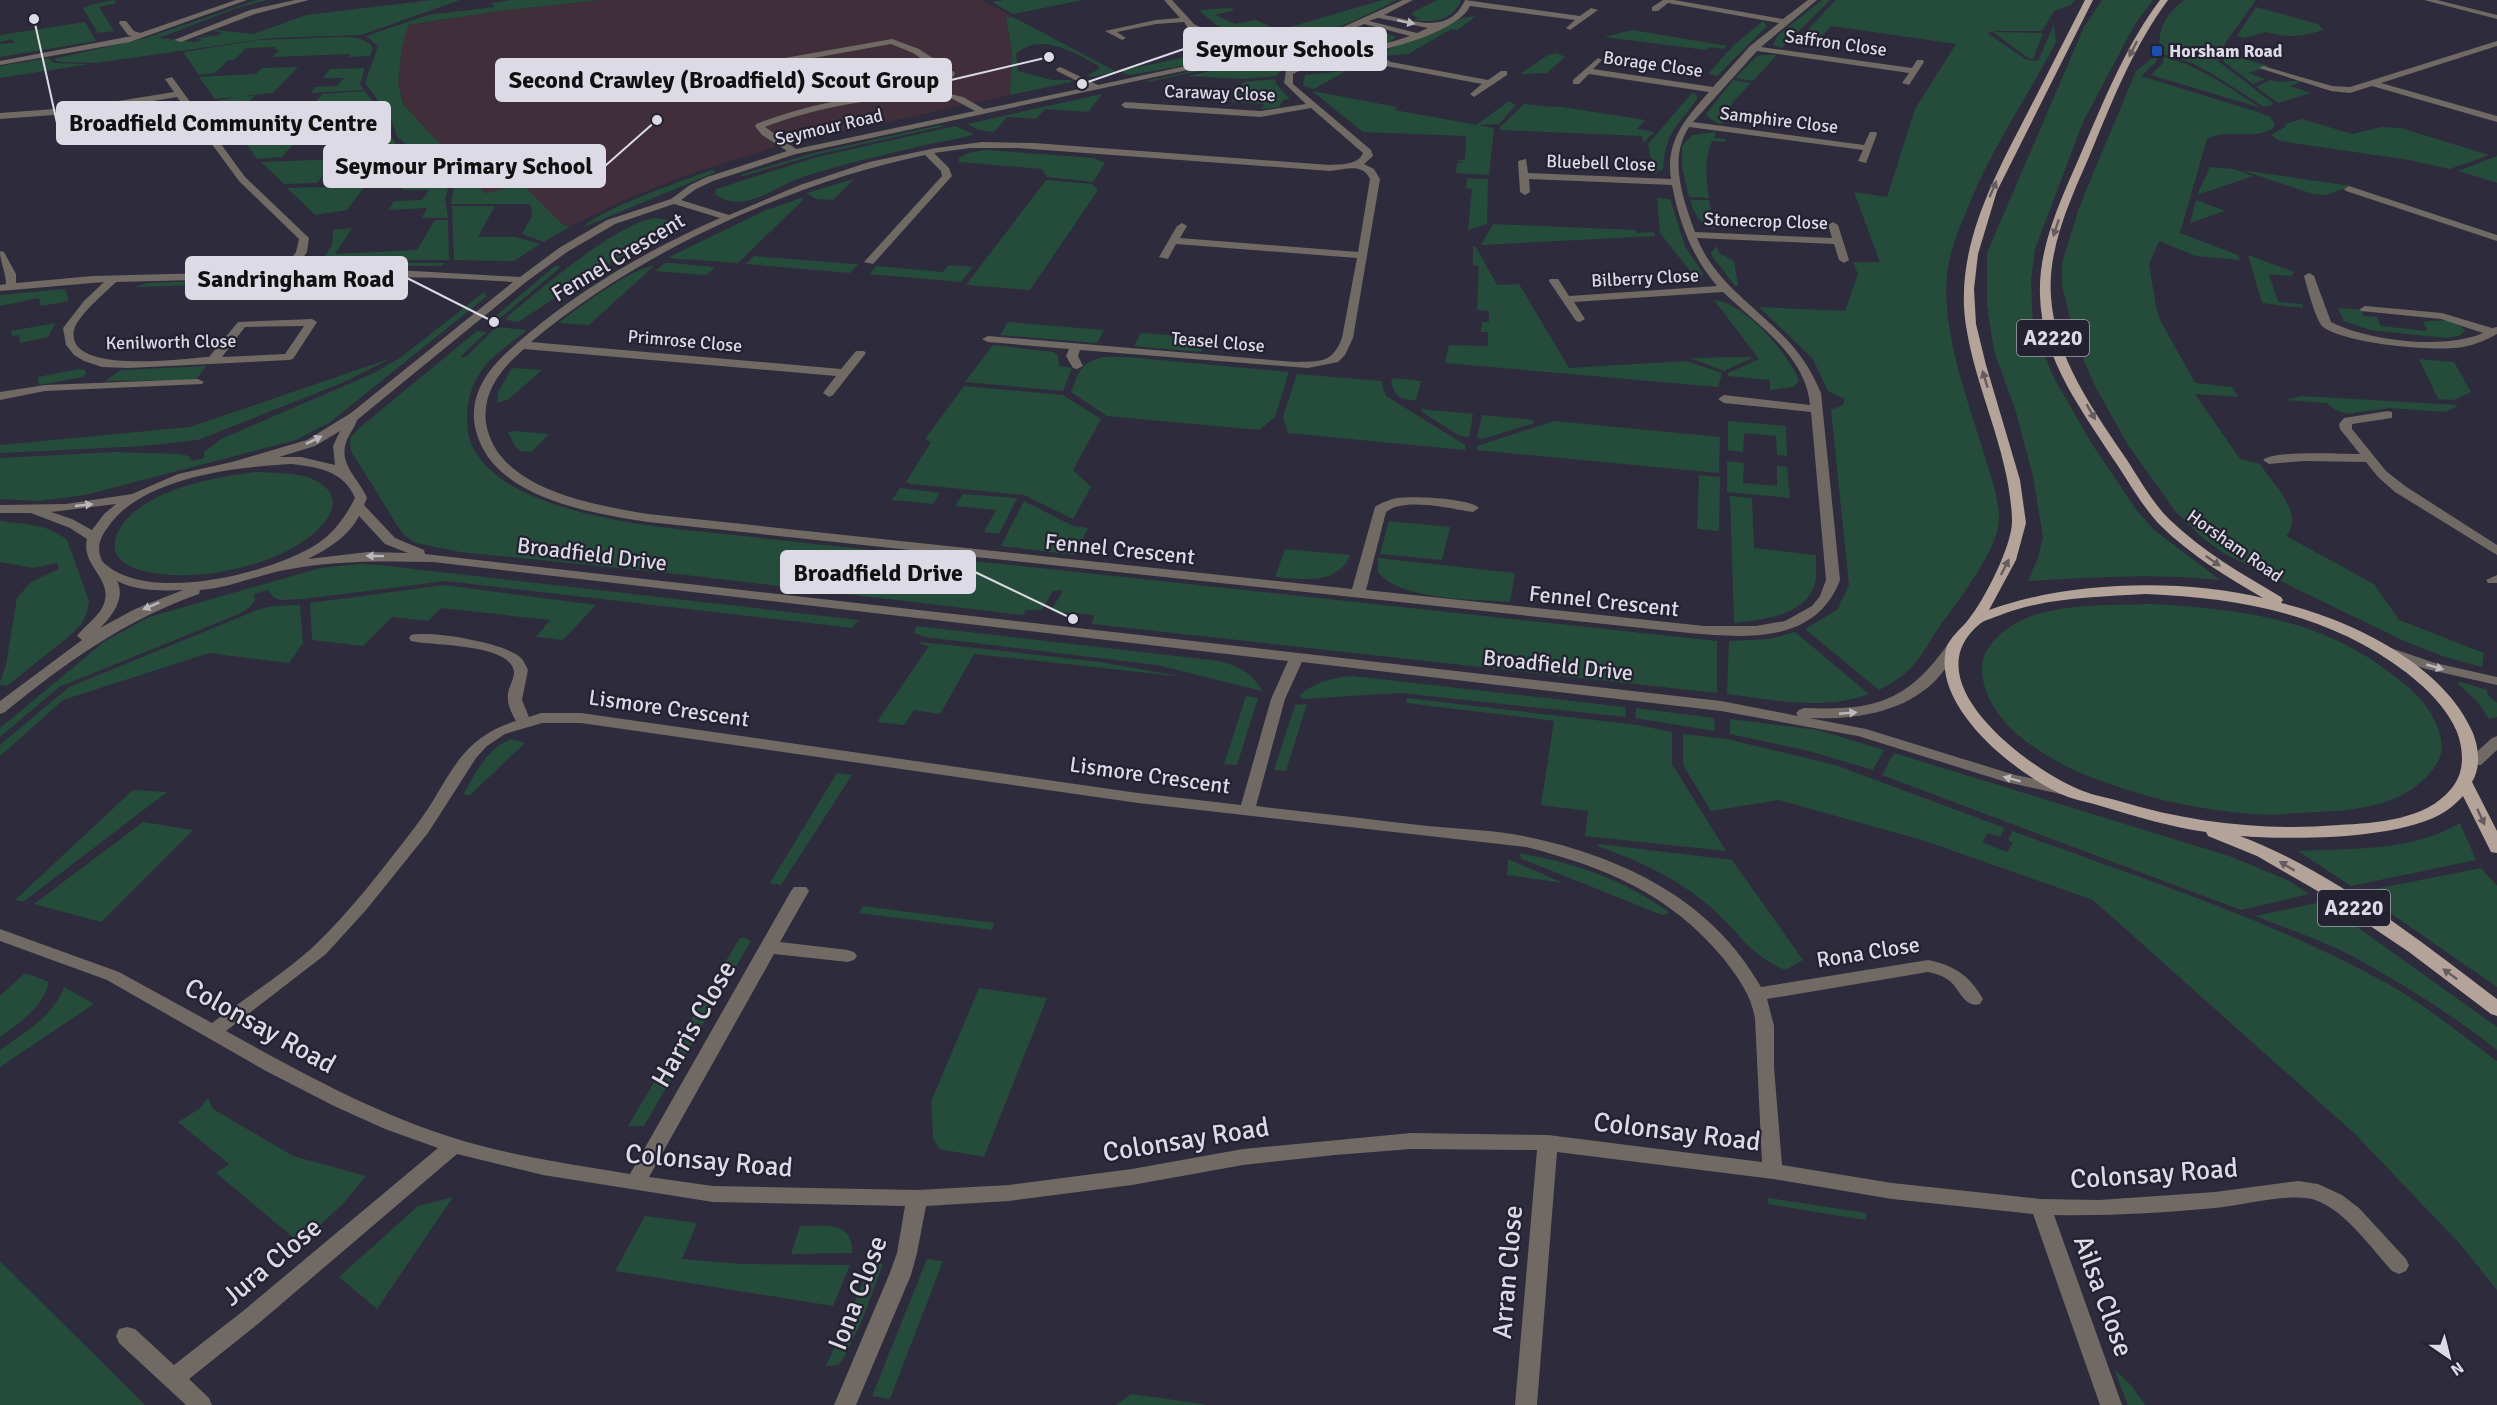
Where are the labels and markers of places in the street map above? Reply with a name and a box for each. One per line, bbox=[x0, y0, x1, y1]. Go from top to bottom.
callout: Seymour Schools bbox=[1184, 28, 1386, 70]
place label: Horsham Road bbox=[2169, 40, 2283, 62]
marker: Horsham Road bbox=[2150, 44, 2164, 58]
callout: Second Crawley (Broadfield) Scout Group bbox=[496, 59, 951, 101]
callout: Broadfield Community Centre bbox=[57, 102, 390, 144]
callout: Seymour Primary School bbox=[324, 145, 605, 187]
callout: Sandringham Road bbox=[186, 257, 407, 299]
callout: Broadfield Drive bbox=[781, 551, 975, 593]

